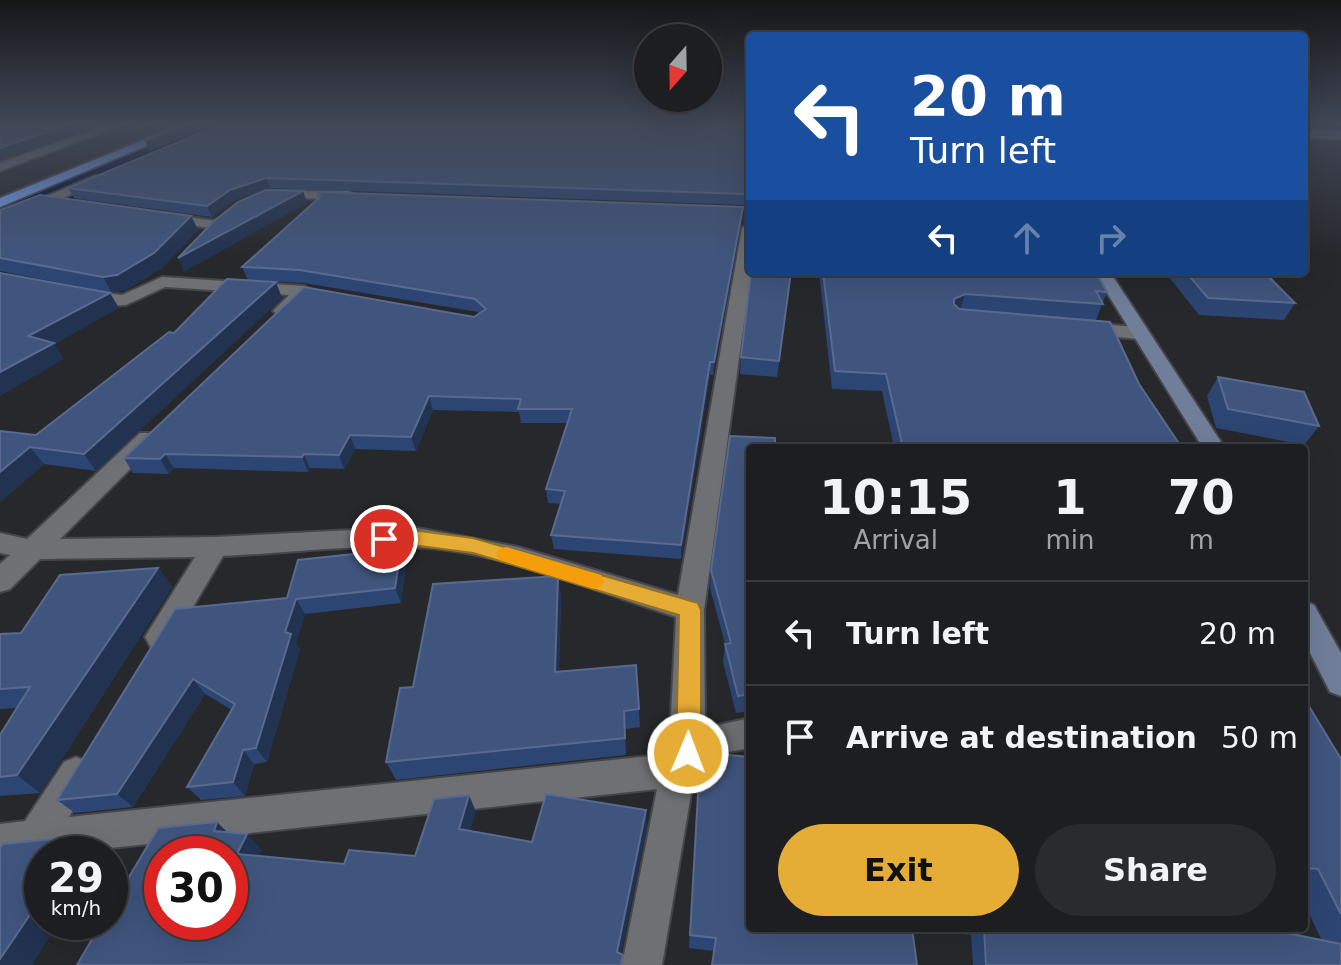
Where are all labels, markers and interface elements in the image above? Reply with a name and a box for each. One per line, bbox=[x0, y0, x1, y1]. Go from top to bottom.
north arrow bbox=[634, 24, 722, 112]
map controls bbox=[634, 24, 722, 112]
text: 20 m bbox=[910, 63, 1066, 128]
icon: left bbox=[778, 64, 882, 168]
text: Turn left bbox=[910, 130, 1056, 171]
icon: left bbox=[921, 216, 965, 260]
icon: ahead bbox=[1005, 216, 1049, 260]
icon: right bbox=[1089, 216, 1133, 260]
text: 10:15 bbox=[819, 469, 972, 525]
text: 1 bbox=[1053, 469, 1087, 525]
text: 70 bbox=[1168, 469, 1235, 525]
pin bbox=[350, 505, 418, 573]
icon: arrive bbox=[362, 517, 406, 561]
text: Arrival bbox=[854, 525, 938, 555]
text: min bbox=[1045, 525, 1095, 555]
text: m bbox=[1189, 525, 1214, 555]
icon: left bbox=[778, 611, 822, 655]
text: Turn left bbox=[846, 616, 989, 651]
text: 20 m bbox=[1199, 616, 1276, 651]
position arrow bbox=[646, 711, 730, 795]
icon: arrive bbox=[778, 715, 822, 759]
text: Arrive at destination bbox=[846, 720, 1197, 755]
text: 50 m bbox=[1221, 720, 1298, 755]
button: Exit bbox=[778, 824, 1019, 916]
button: Share bbox=[1035, 824, 1276, 916]
speed limit sign: 30 bbox=[144, 836, 248, 940]
text: 29 bbox=[48, 855, 104, 901]
text: km/h bbox=[51, 896, 101, 920]

